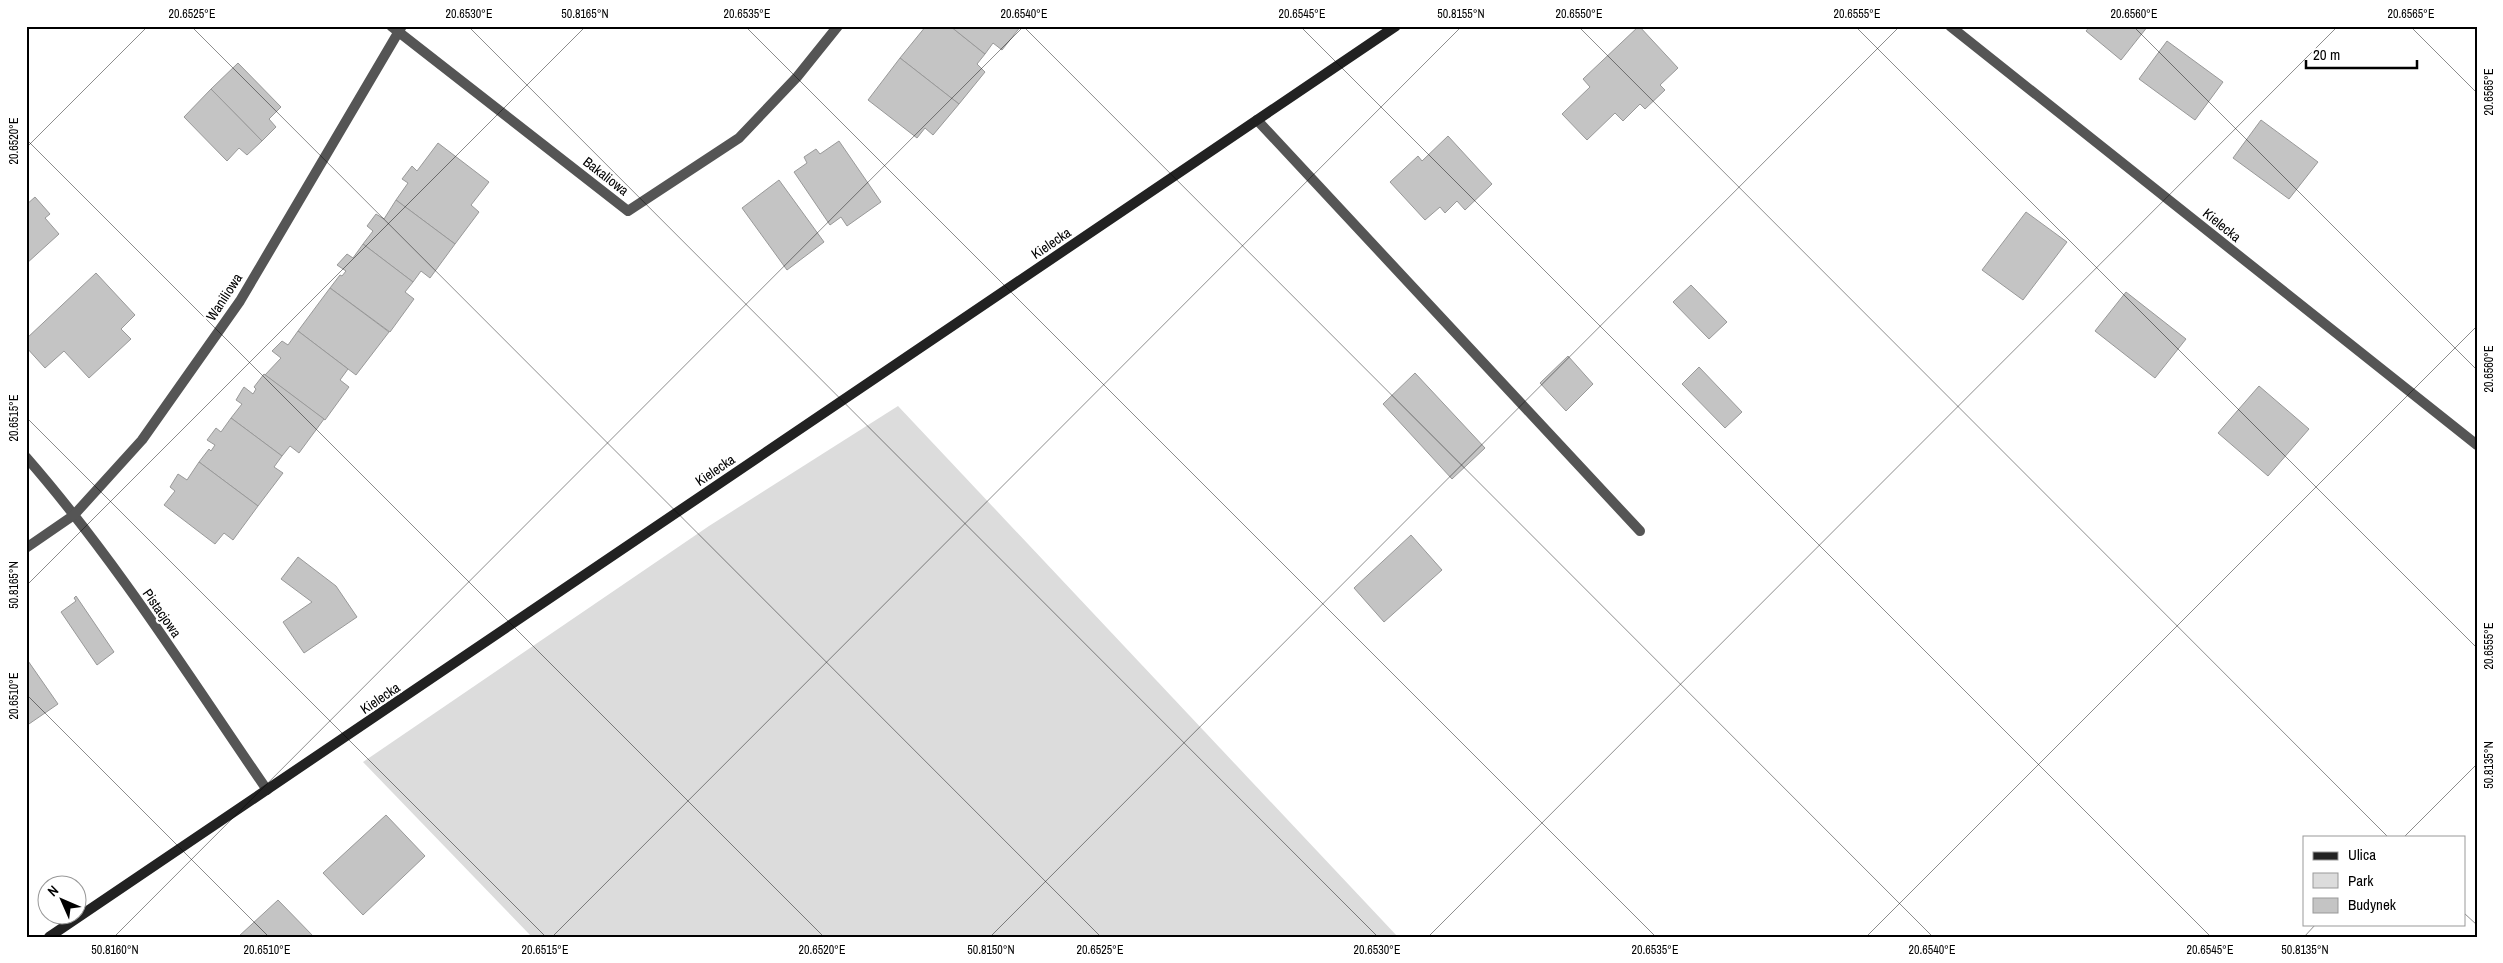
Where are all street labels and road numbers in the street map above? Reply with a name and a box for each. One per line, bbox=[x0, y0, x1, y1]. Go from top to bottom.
street label: Bakaliowa bbox=[580, 153, 633, 200]
street label: Kielecka bbox=[2199, 204, 2245, 246]
street label: Kielecka bbox=[1028, 223, 1075, 263]
street label: Waniliowa bbox=[202, 269, 246, 324]
street label: Kielecka bbox=[692, 450, 739, 490]
street label: Pistacjowa bbox=[139, 585, 186, 641]
street label: Kielecka bbox=[357, 678, 404, 718]

